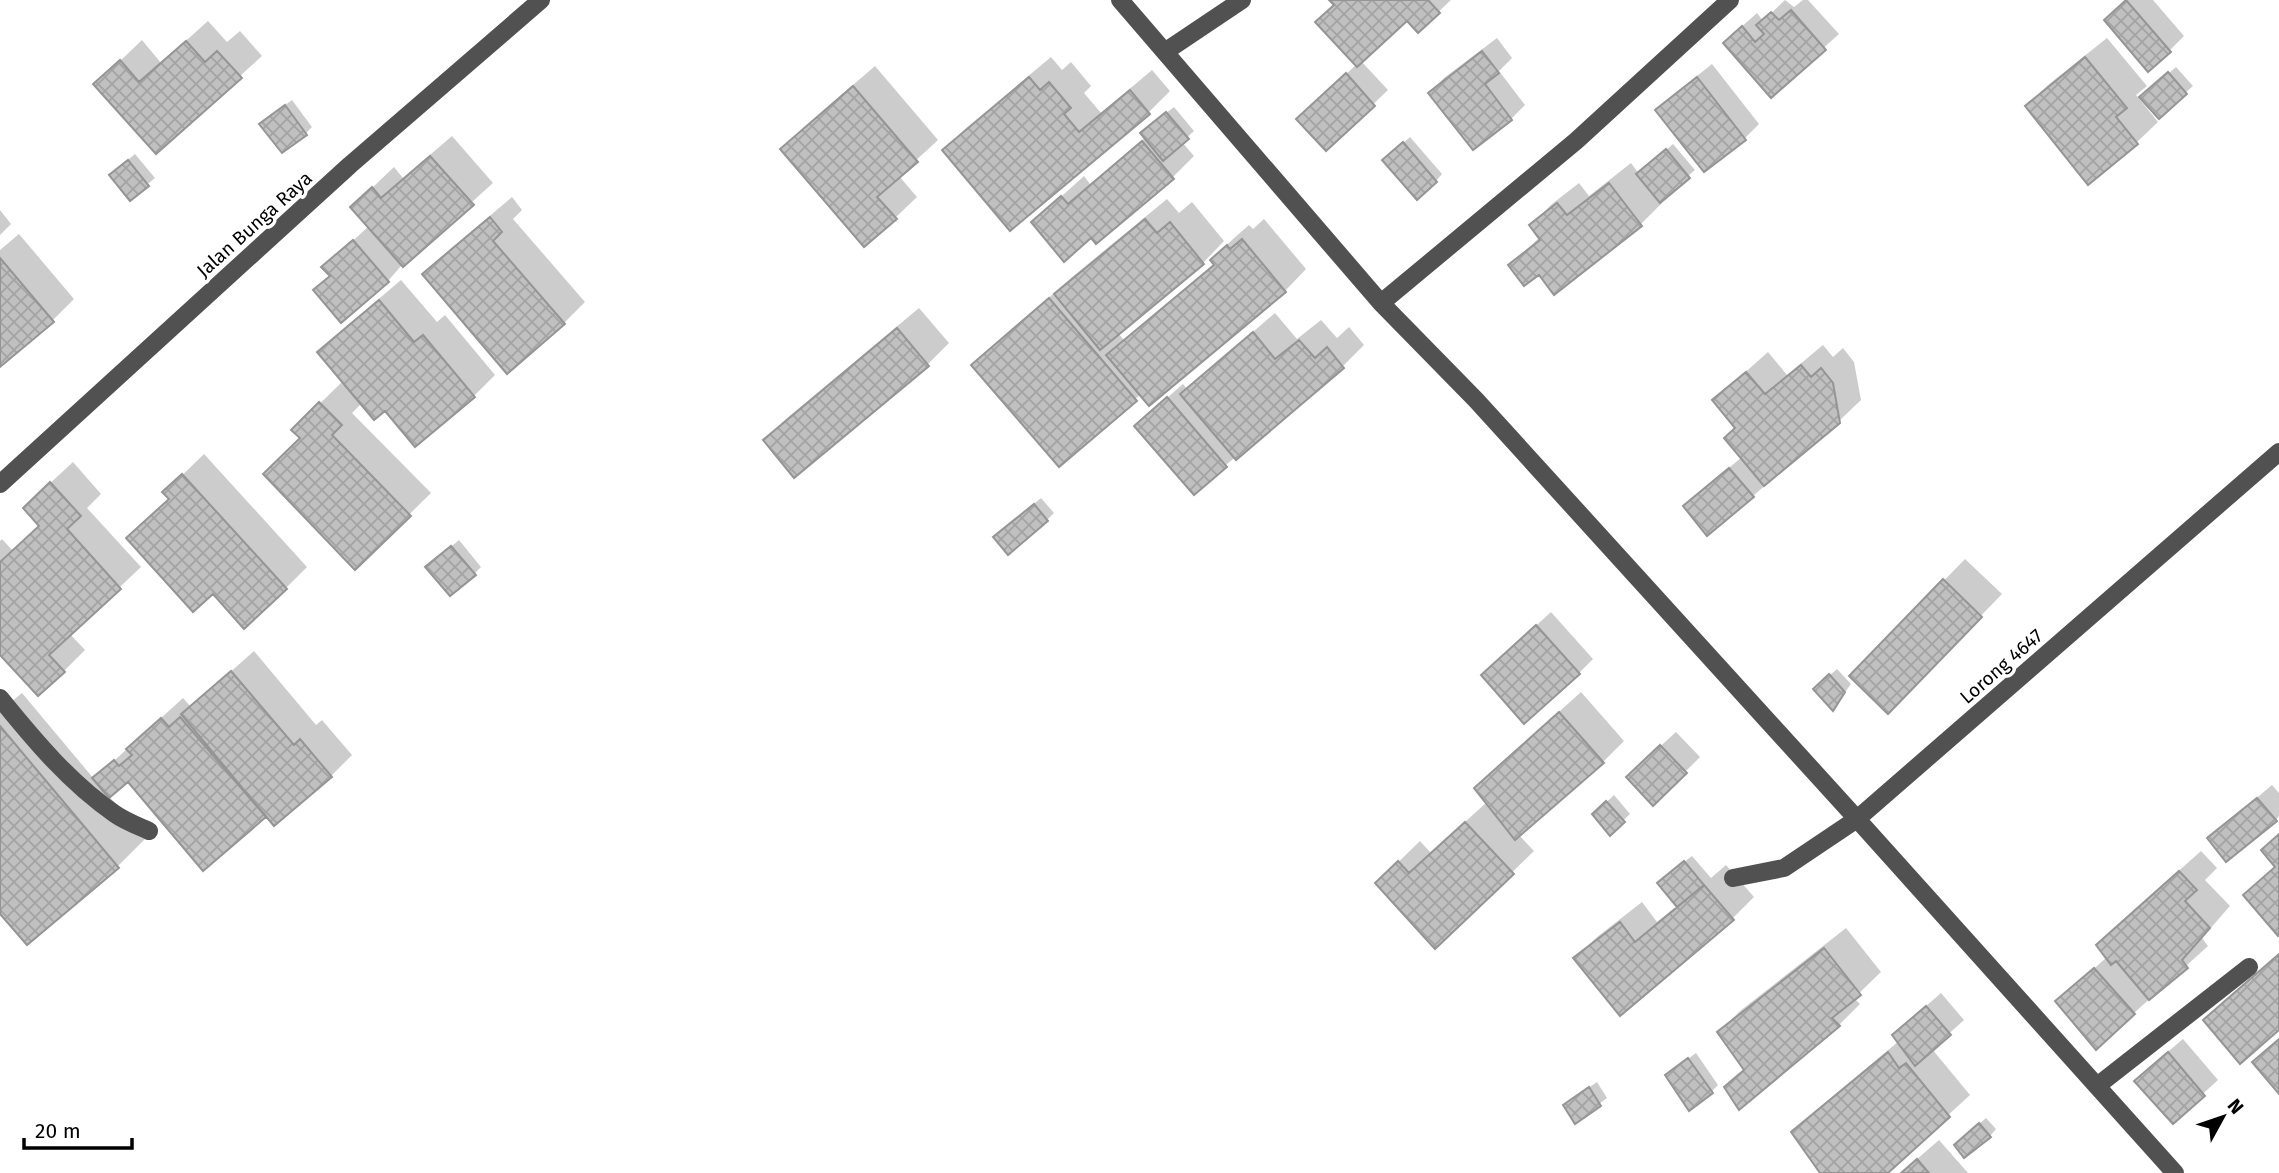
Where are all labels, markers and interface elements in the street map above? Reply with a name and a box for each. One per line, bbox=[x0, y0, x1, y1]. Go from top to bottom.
street label: Jalan Bunga Raya bbox=[192, 167, 317, 282]
street label: Lorong 4647 bbox=[1955, 624, 2047, 709]
north arrow bbox=[2188, 1082, 2258, 1152]
text: N bbox=[2223, 1094, 2249, 1119]
scale bar bbox=[24, 1106, 133, 1150]
text: 20 m bbox=[35, 1118, 81, 1144]

